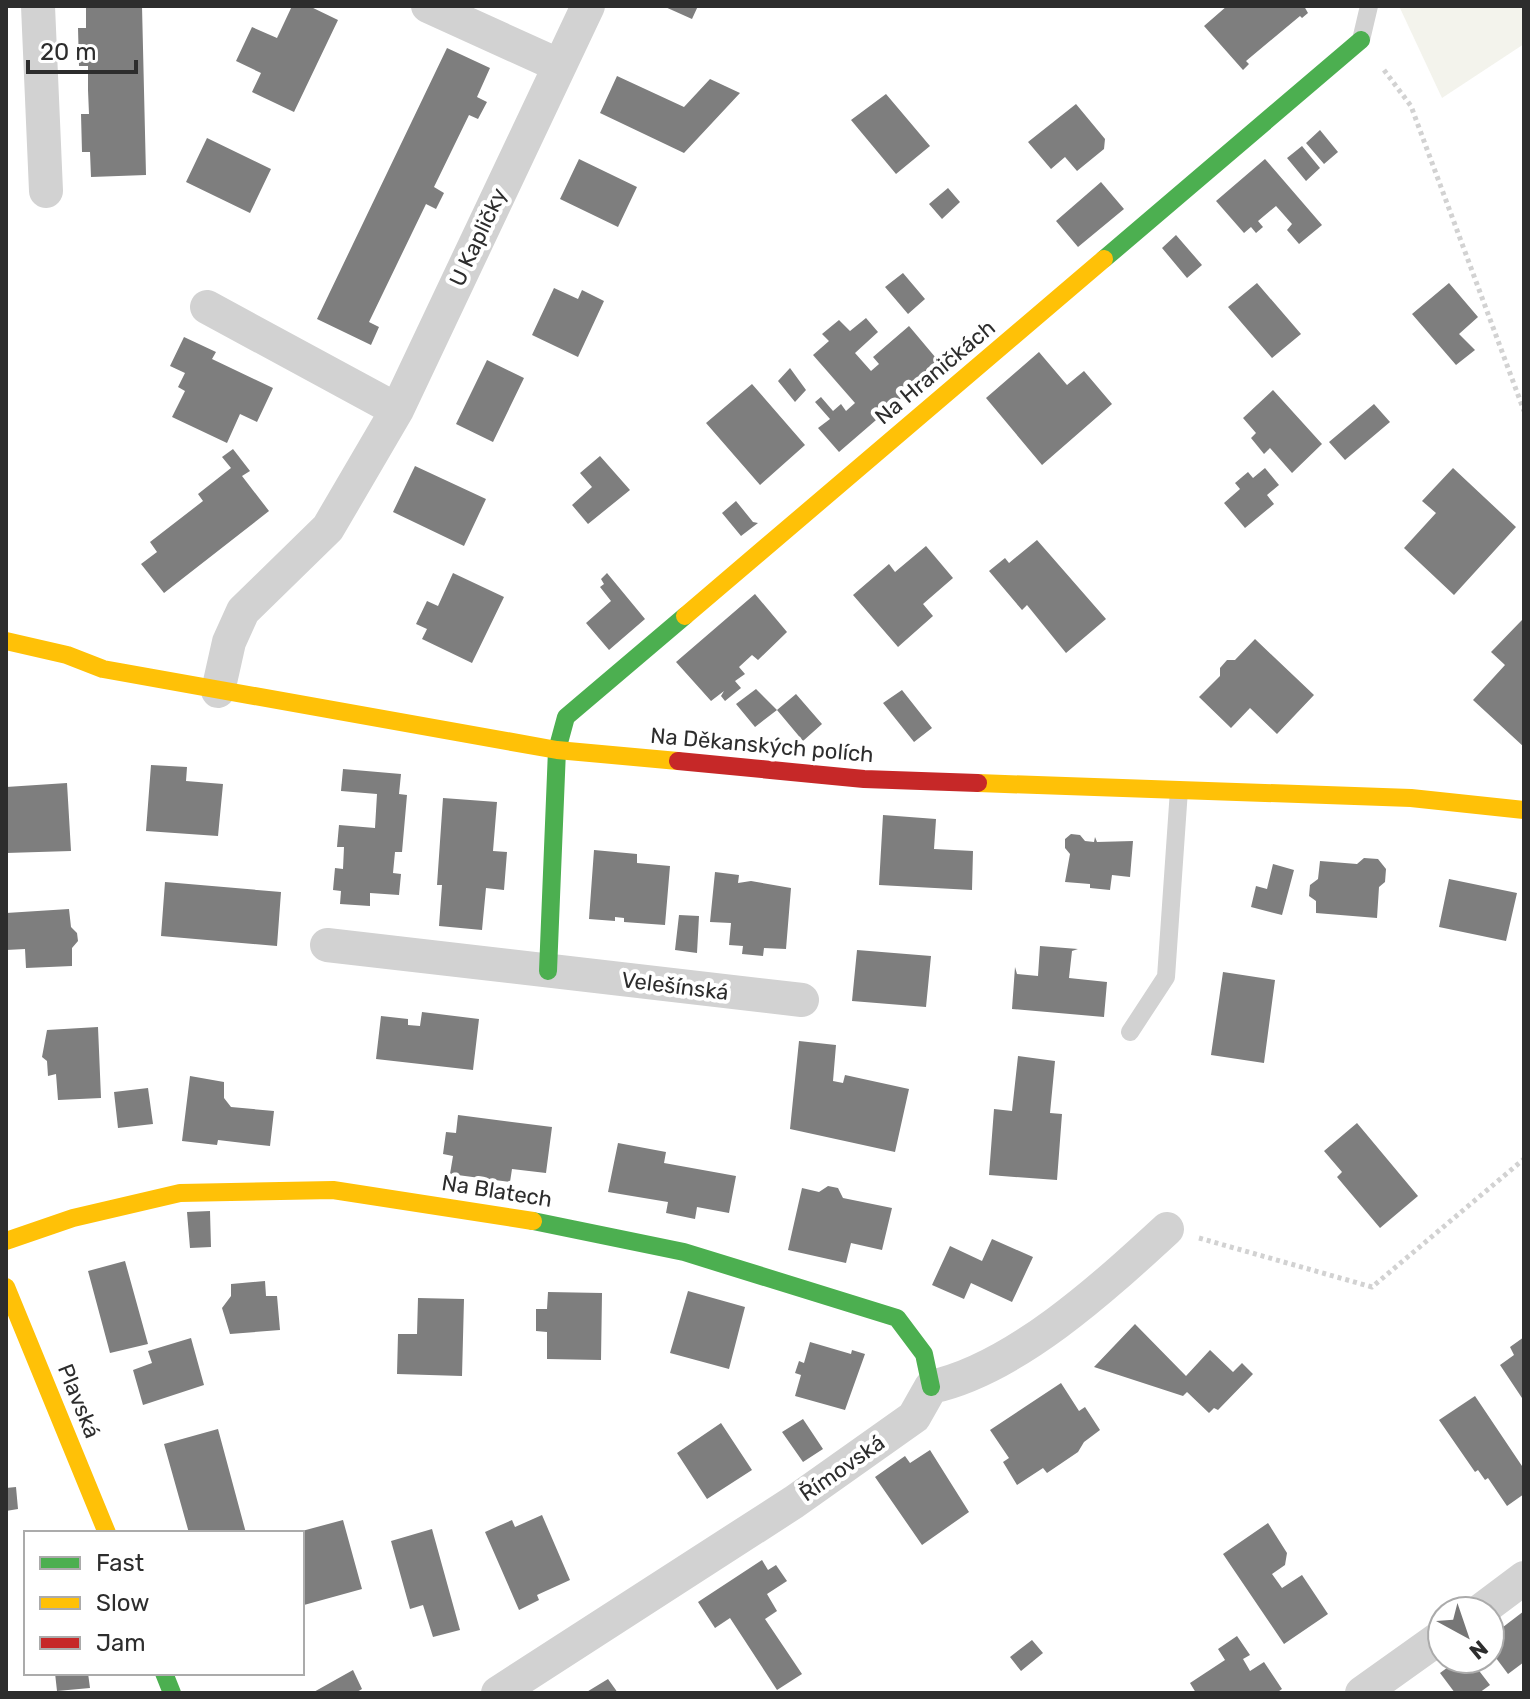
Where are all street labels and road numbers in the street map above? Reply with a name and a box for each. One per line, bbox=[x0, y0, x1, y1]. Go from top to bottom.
street label: U Kapličky bbox=[443, 184, 513, 290]
street label: Na Hraničkách bbox=[869, 314, 1001, 430]
street label: Na Děkanských polích bbox=[649, 722, 875, 768]
street label: Velešínská bbox=[620, 966, 730, 1006]
street label: Na Blatech bbox=[440, 1169, 554, 1213]
street label: Plavská bbox=[52, 1360, 106, 1442]
street label: Římovská bbox=[794, 1429, 890, 1507]

